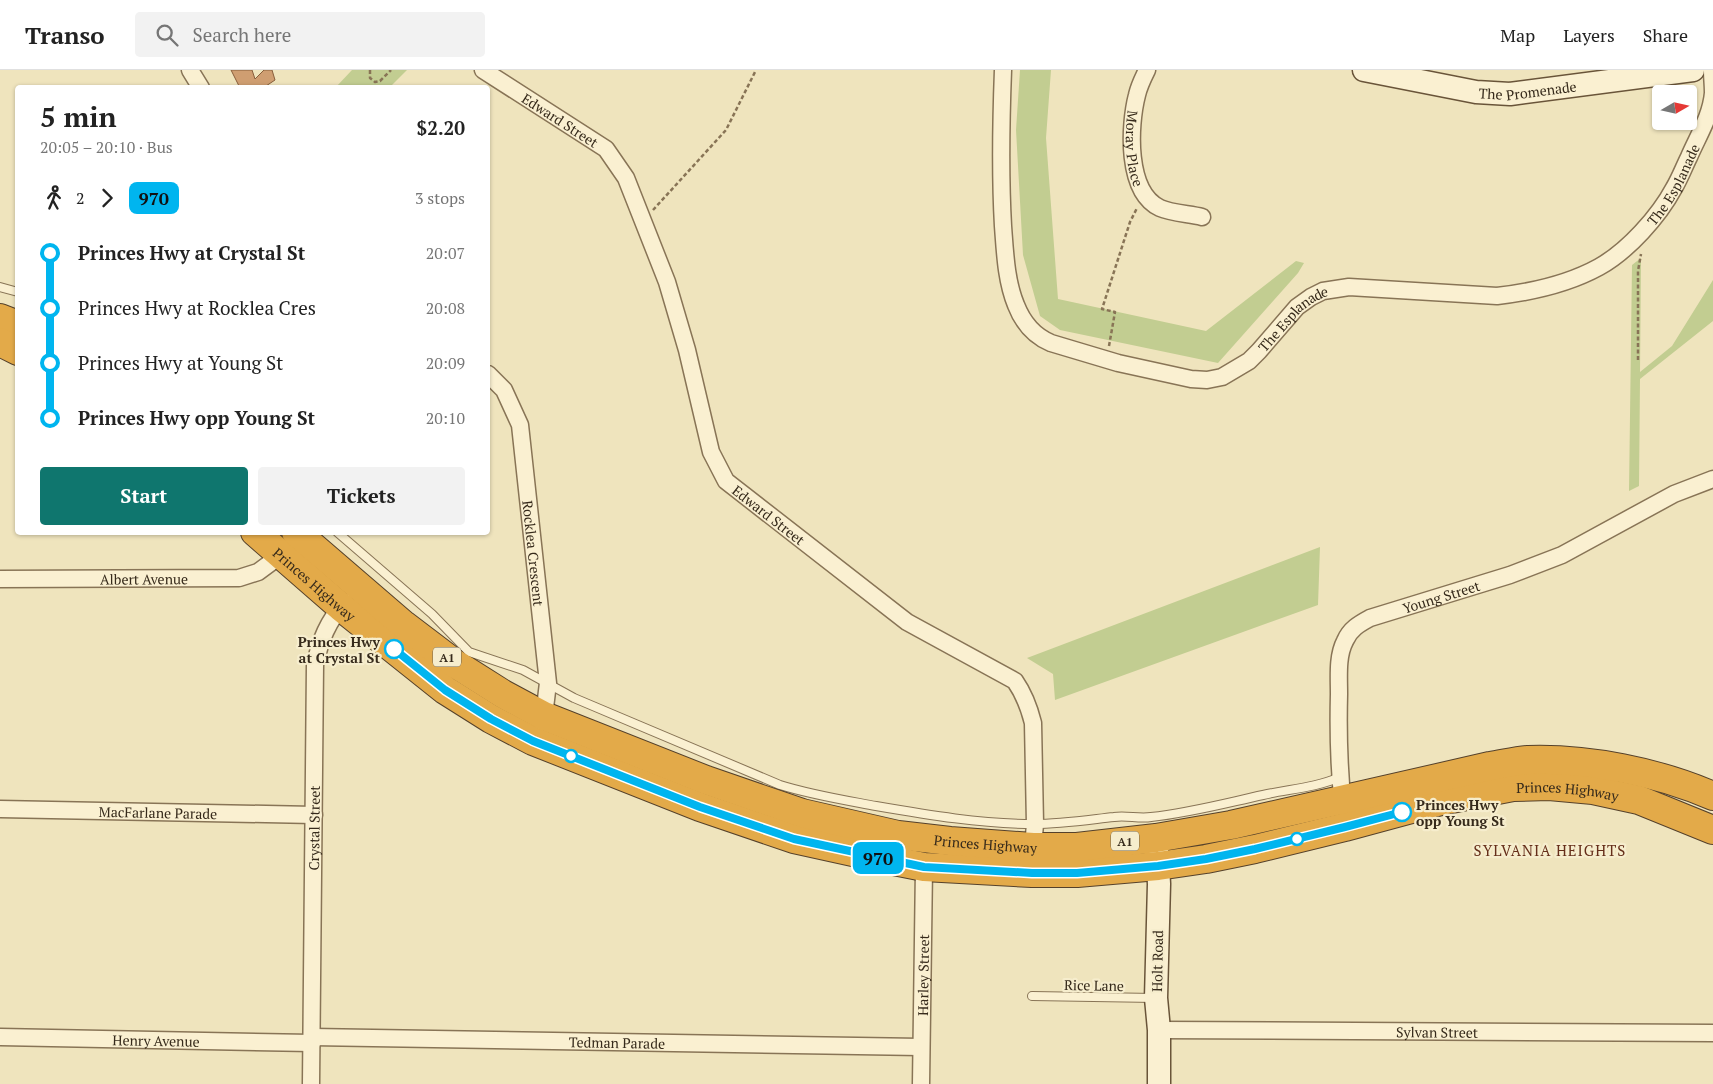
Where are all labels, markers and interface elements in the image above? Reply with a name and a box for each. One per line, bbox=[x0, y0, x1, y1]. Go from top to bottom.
search box bbox=[135, 12, 485, 57]
text: Transo bbox=[25, 19, 105, 51]
icon: search bbox=[153, 21, 181, 49]
text: Search here bbox=[193, 22, 291, 47]
text: Map bbox=[1500, 23, 1535, 47]
text: Layers bbox=[1563, 23, 1615, 47]
text: Share bbox=[1643, 23, 1688, 47]
street label: The Promenade bbox=[1478, 76, 1578, 104]
north arrow bbox=[1652, 85, 1698, 130]
map controls bbox=[1652, 85, 1697, 130]
street label: Edward Street bbox=[519, 88, 603, 152]
text: 5 min bbox=[40, 98, 117, 135]
street label: Moray Place bbox=[1122, 109, 1149, 189]
text: $2.20 bbox=[416, 115, 465, 140]
text: 20:05 – 20:10 · Bus bbox=[40, 136, 173, 158]
street label: The Esplanade bbox=[1642, 140, 1703, 229]
icon: walk bbox=[40, 184, 68, 212]
icon: forward bbox=[93, 184, 121, 212]
text: 970 bbox=[139, 186, 169, 210]
text: 2 bbox=[76, 187, 85, 209]
text: 3 stops bbox=[415, 187, 465, 209]
text: Princes Hwy at Crystal St bbox=[78, 240, 305, 265]
text: 20:07 bbox=[426, 242, 465, 264]
street label: The Esplanade bbox=[1253, 281, 1329, 355]
text: Princes Hwy at Rocklea Cres bbox=[78, 295, 316, 320]
text: 20:08 bbox=[426, 297, 465, 319]
text: Princes Hwy at Young St bbox=[78, 350, 283, 375]
text: 20:09 bbox=[426, 352, 465, 374]
text: Princes Hwy opp Young St bbox=[78, 405, 315, 430]
text: 20:10 bbox=[426, 407, 465, 429]
button: Start bbox=[40, 467, 248, 525]
button: Tickets bbox=[258, 467, 465, 525]
street label: Edward Street bbox=[729, 480, 810, 549]
street label: Rocklea Crescent bbox=[519, 499, 549, 608]
street label: Princes Highway bbox=[269, 543, 361, 625]
street label: Albert Avenue bbox=[100, 569, 188, 588]
street label: Young Street bbox=[1400, 575, 1483, 617]
place label: Princes Hwy at Crystal St bbox=[298, 632, 381, 667]
marker: Princes Hwy at Crystal St bbox=[384, 639, 404, 659]
road number: A1 bbox=[433, 648, 461, 666]
unlabelled marker bbox=[564, 749, 578, 763]
street label: Princes Highway bbox=[1516, 776, 1622, 805]
street label: Crystal Street bbox=[304, 785, 323, 871]
place label: Princes Hwy opp Young St bbox=[1416, 795, 1505, 830]
street label: MacFarlane Parade bbox=[98, 801, 217, 823]
marker: Princes Hwy opp Young St bbox=[1392, 802, 1412, 822]
street label: Princes Highway bbox=[933, 830, 1038, 857]
road number: A1 bbox=[1111, 831, 1139, 850]
unlabelled marker bbox=[1290, 832, 1304, 846]
district label: SYLVANIA HEIGHTS bbox=[1474, 840, 1626, 860]
line badge: 970 bbox=[849, 842, 907, 874]
text: 970 bbox=[863, 846, 893, 870]
street label: Holt Road bbox=[1147, 930, 1167, 992]
street label: Harley Street bbox=[912, 933, 933, 1016]
street label: Rice Lane bbox=[1064, 975, 1124, 995]
street label: Sylvan Street bbox=[1396, 1022, 1479, 1041]
street label: Henry Avenue bbox=[112, 1030, 200, 1050]
street label: Tedman Parade bbox=[569, 1032, 665, 1052]

